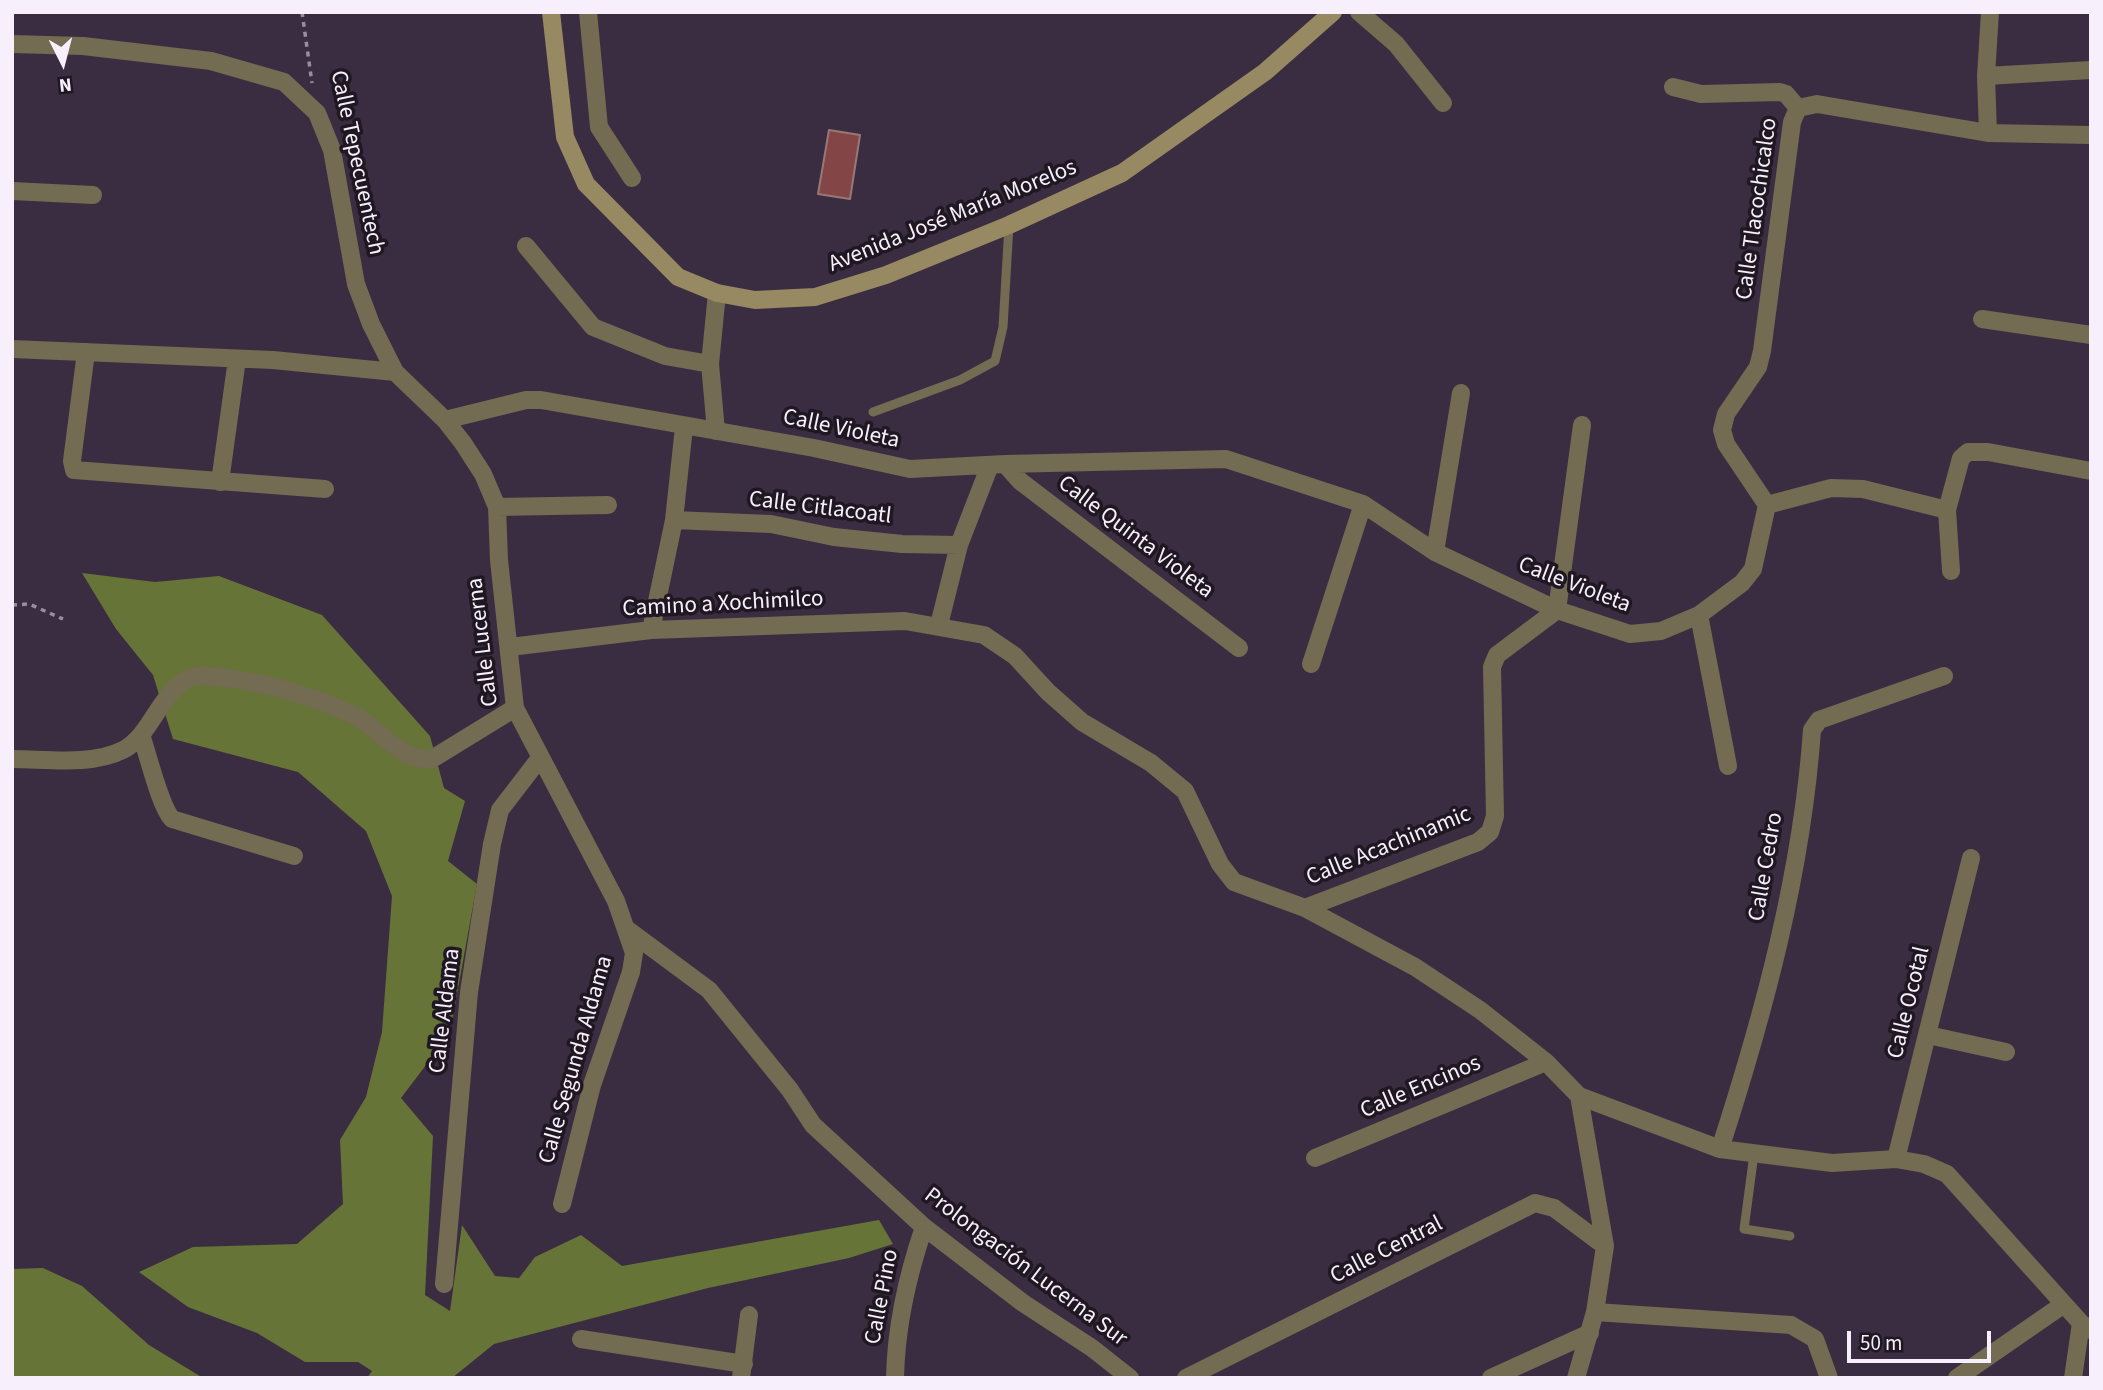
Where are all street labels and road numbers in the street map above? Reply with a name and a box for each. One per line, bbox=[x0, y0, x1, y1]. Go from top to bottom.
street label: Calle Tepecuentech bbox=[323, 68, 389, 258]
street label: Calle Tlacochicalco bbox=[1732, 116, 1784, 302]
street label: Avenida José María Morelos bbox=[825, 155, 1081, 279]
street label: Calle Violeta bbox=[780, 404, 902, 456]
street label: Calle Quinta Violeta bbox=[1052, 470, 1218, 606]
street label: Calle Citlacoatl bbox=[747, 487, 893, 531]
street label: Calle Violeta bbox=[1514, 552, 1634, 620]
street label: Calle Lucerna bbox=[462, 576, 506, 708]
street label: Camino a Xochimilco bbox=[622, 586, 824, 624]
street label: Calle Acachinamic bbox=[1303, 801, 1475, 893]
street label: Calle Cedro bbox=[1744, 810, 1790, 924]
street label: Calle Ocotal bbox=[1883, 944, 1937, 1062]
street label: Calle Aldama bbox=[425, 947, 467, 1075]
street label: Calle Segunda Aldama bbox=[534, 953, 620, 1167]
street label: Calle Encinos bbox=[1357, 1050, 1485, 1126]
street label: Prolongación Lucerna Sur bbox=[918, 1183, 1132, 1353]
street label: Calle Central bbox=[1326, 1211, 1448, 1291]
street label: Calle Pino bbox=[860, 1247, 906, 1347]

